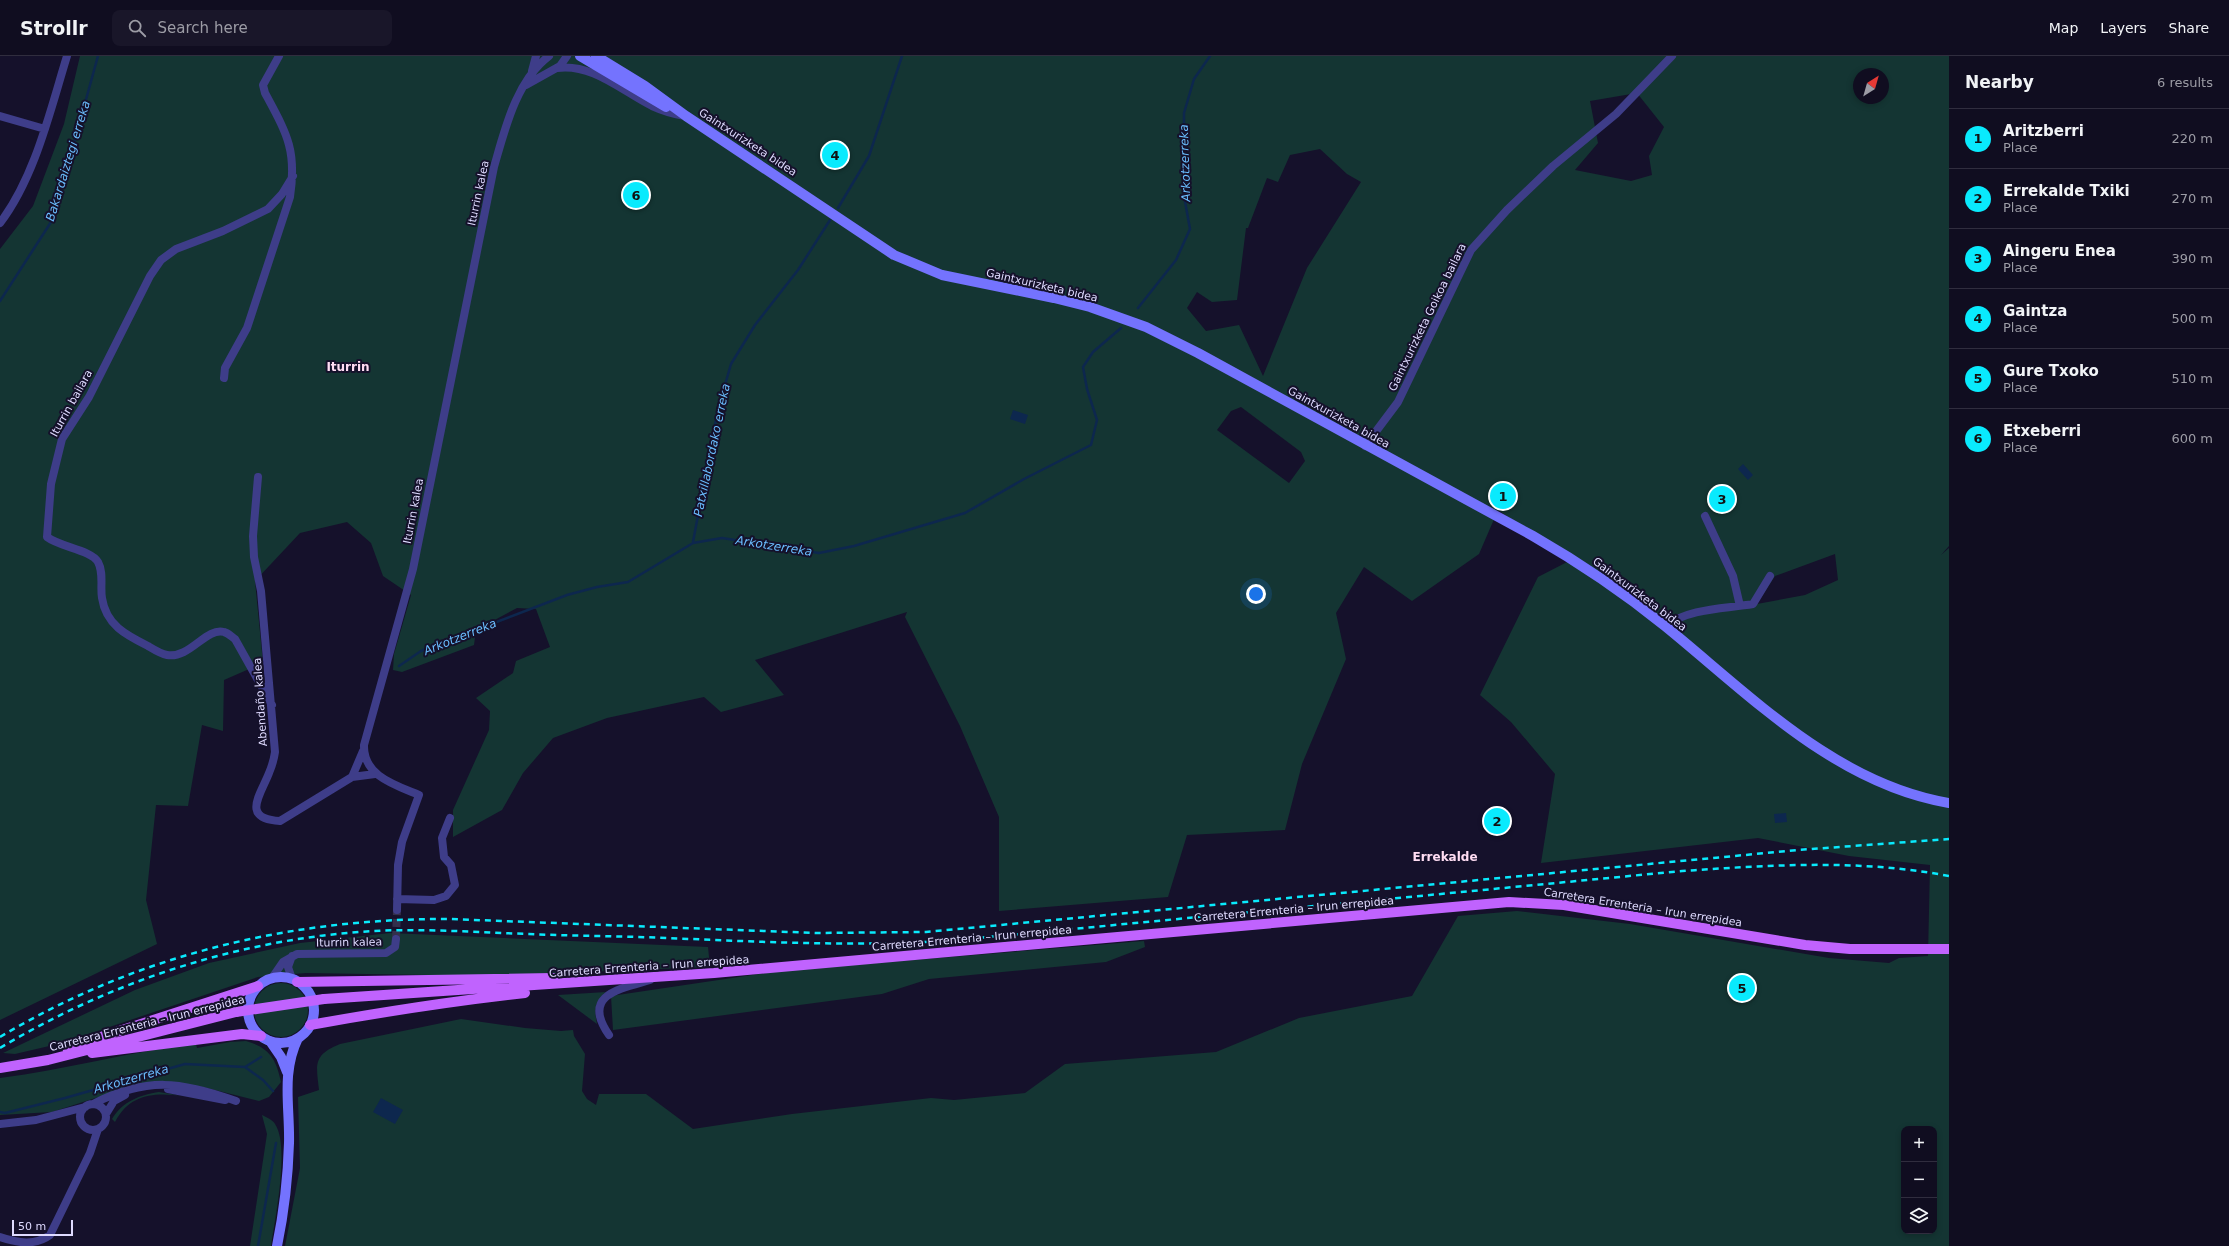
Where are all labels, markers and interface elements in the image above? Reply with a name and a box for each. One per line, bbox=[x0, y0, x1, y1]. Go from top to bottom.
search box bbox=[112, 10, 392, 46]
text: Strollr bbox=[20, 17, 88, 39]
icon: search bbox=[126, 17, 148, 39]
text: Search here bbox=[158, 19, 248, 37]
text: Map bbox=[2049, 20, 2078, 36]
text: Layers bbox=[2100, 20, 2147, 36]
text: Share bbox=[2169, 20, 2209, 36]
north arrow bbox=[1853, 68, 1889, 104]
text: Nearby bbox=[1965, 72, 2034, 92]
text: 6 results bbox=[2157, 75, 2213, 90]
water label: Bakardaiztegi erreka bbox=[43, 99, 93, 223]
street label: Gaintxurizketa bidea bbox=[696, 106, 799, 179]
text: Aritzberri bbox=[2003, 122, 2084, 140]
water label: Arkotzerreka bbox=[1177, 124, 1193, 203]
text: 1 bbox=[1973, 131, 1983, 146]
text: 220 m bbox=[2171, 131, 2213, 146]
pin: 4 bbox=[822, 140, 848, 170]
text: Place bbox=[2003, 140, 2038, 155]
street label: Iturrin kalea bbox=[465, 159, 492, 227]
pin: 6 bbox=[623, 180, 649, 210]
text: Errekalde Txiki bbox=[2003, 182, 2130, 200]
text: 2 bbox=[1973, 191, 1983, 206]
text: 270 m bbox=[2171, 191, 2213, 206]
text: Place bbox=[2003, 200, 2038, 215]
street label: Gaintxurizketa Goikoa bailara bbox=[1386, 241, 1469, 393]
text: Aingeru Enea bbox=[2003, 242, 2116, 260]
text: 3 bbox=[1973, 251, 1983, 266]
text: 390 m bbox=[2171, 251, 2213, 266]
text: Place bbox=[2003, 260, 2038, 275]
street label: Gaintxurizketa bidea bbox=[985, 266, 1099, 305]
text: Gaintza bbox=[2003, 302, 2067, 320]
text: 4 bbox=[1973, 311, 1983, 326]
text: 500 m bbox=[2171, 311, 2213, 326]
text: Place bbox=[2003, 320, 2038, 335]
district label: Iturrin bbox=[326, 360, 370, 374]
text: Gure Txoko bbox=[2003, 362, 2099, 380]
street label: Iturrin bailara bbox=[48, 367, 95, 439]
text: 5 bbox=[1973, 371, 1983, 386]
text: 510 m bbox=[2171, 371, 2213, 386]
text: Place bbox=[2003, 380, 2038, 395]
water label: Patxillabordako erreka bbox=[691, 382, 733, 518]
street label: Gaintxurizketa bidea bbox=[1286, 384, 1392, 451]
text: Etxeberri bbox=[2003, 422, 2081, 440]
text: 6 bbox=[1973, 431, 1983, 446]
text: 600 m bbox=[2171, 431, 2213, 446]
text: Place bbox=[2003, 440, 2038, 455]
street label: Iturrin kalea bbox=[401, 477, 426, 545]
pin: 1 bbox=[1490, 481, 1516, 511]
pin: 3 bbox=[1709, 484, 1735, 514]
water label: Arkotzerreka bbox=[734, 533, 813, 559]
street label: Gaintxurizketa bidea bbox=[1590, 555, 1689, 634]
your location bbox=[1246, 584, 1266, 604]
water label: Arkotzerreka bbox=[421, 616, 498, 658]
street label: Abendaño kalea bbox=[251, 657, 270, 747]
pin: 2 bbox=[1484, 806, 1510, 836]
district label: Errekalde bbox=[1412, 850, 1478, 864]
street label: Carretera Errenteria – Irun errepidea bbox=[1543, 885, 1743, 930]
street label: Carretera Errenteria – Irun errepidea bbox=[1193, 894, 1395, 925]
street label: Carretera Errenteria – Irun errepidea bbox=[871, 923, 1073, 954]
street label: Iturrin kalea bbox=[316, 935, 382, 950]
street label: Carretera Errenteria – Irun errepidea bbox=[548, 953, 750, 980]
pin: 5 bbox=[1729, 973, 1755, 1003]
street label: Carretera Errenteria – Irun errepidea bbox=[48, 993, 246, 1054]
water label: Arkotzerreka bbox=[91, 1062, 170, 1097]
map controls bbox=[1901, 1126, 1937, 1234]
button: + bbox=[1901, 1126, 1937, 1162]
button: − bbox=[1901, 1162, 1937, 1198]
button: layers bbox=[1901, 1198, 1937, 1234]
scale bar bbox=[12, 1218, 73, 1237]
text: 50 m bbox=[18, 1220, 46, 1233]

